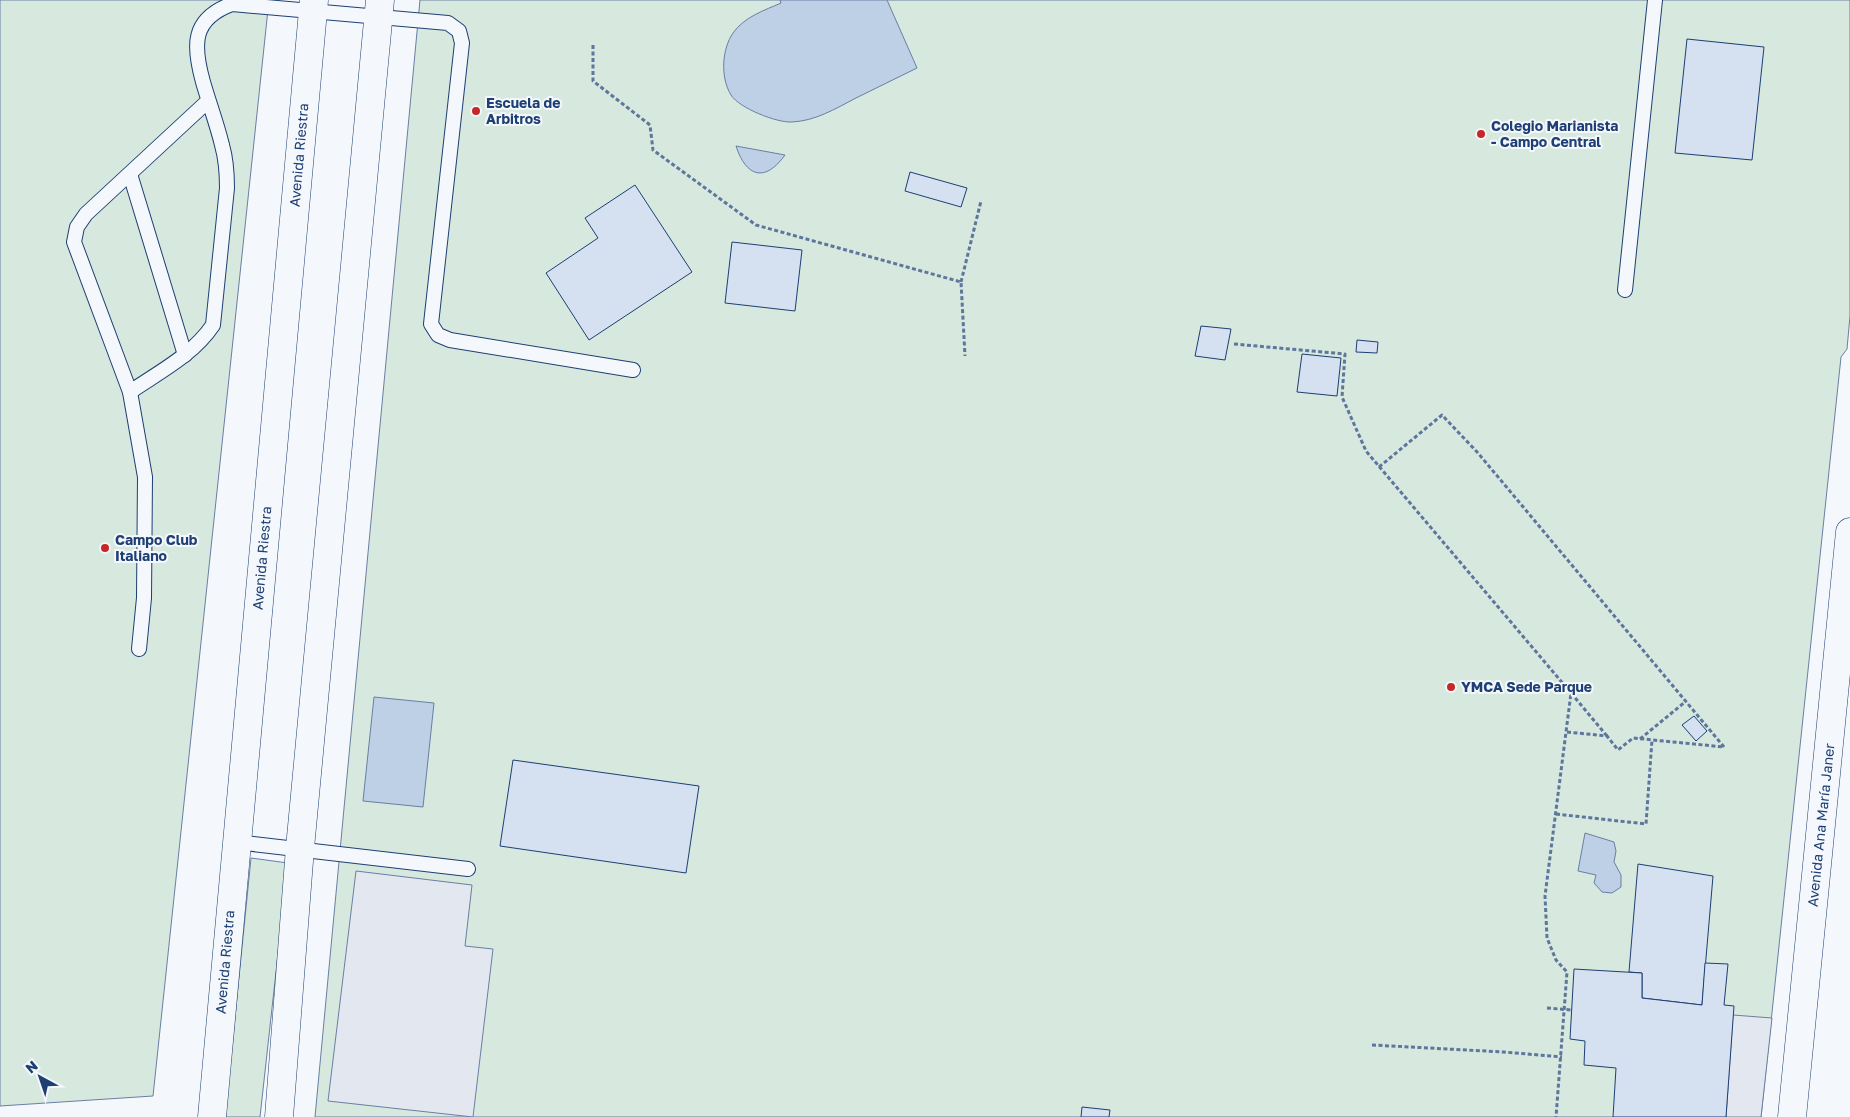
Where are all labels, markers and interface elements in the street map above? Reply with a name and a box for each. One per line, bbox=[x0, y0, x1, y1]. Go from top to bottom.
place label: Escuela de Arbitros bbox=[486, 94, 560, 127]
street label: Avenida Riestra bbox=[285, 102, 312, 208]
marker: Escuela de Arbitros bbox=[470, 105, 482, 117]
place label: Colegio Marianista - Campo Central bbox=[1491, 117, 1618, 150]
marker: Colegio Marianista - Campo Central bbox=[1475, 128, 1487, 140]
street label: Avenida Riestra bbox=[248, 505, 275, 611]
place label: Campo Club Italiano bbox=[115, 531, 198, 564]
marker: Campo Club Italiano bbox=[99, 542, 111, 554]
place label: YMCA Sede Parque bbox=[1461, 678, 1592, 695]
marker: YMCA Sede Parque bbox=[1445, 681, 1457, 693]
street label: Avenida Ana María Janer bbox=[1803, 742, 1838, 908]
street label: Avenida Riestra bbox=[211, 909, 238, 1015]
north arrow bbox=[15, 1052, 65, 1102]
text: N bbox=[22, 1057, 41, 1077]

